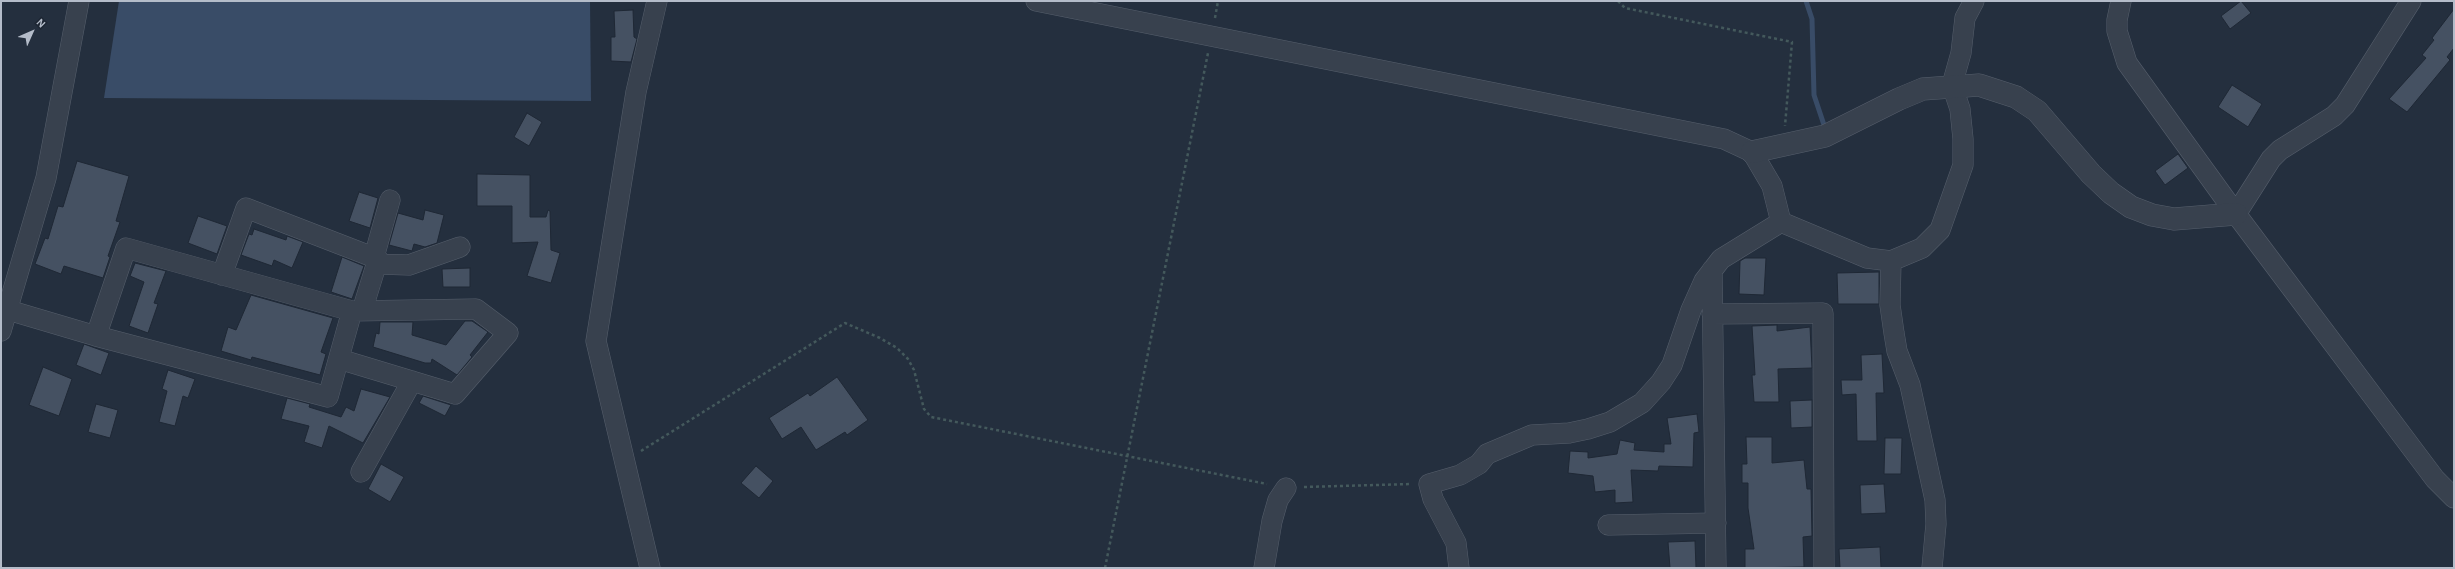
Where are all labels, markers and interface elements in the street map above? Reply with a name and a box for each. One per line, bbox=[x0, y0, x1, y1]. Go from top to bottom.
north arrow bbox=[12, 12, 52, 52]
text: N bbox=[34, 17, 47, 30]

